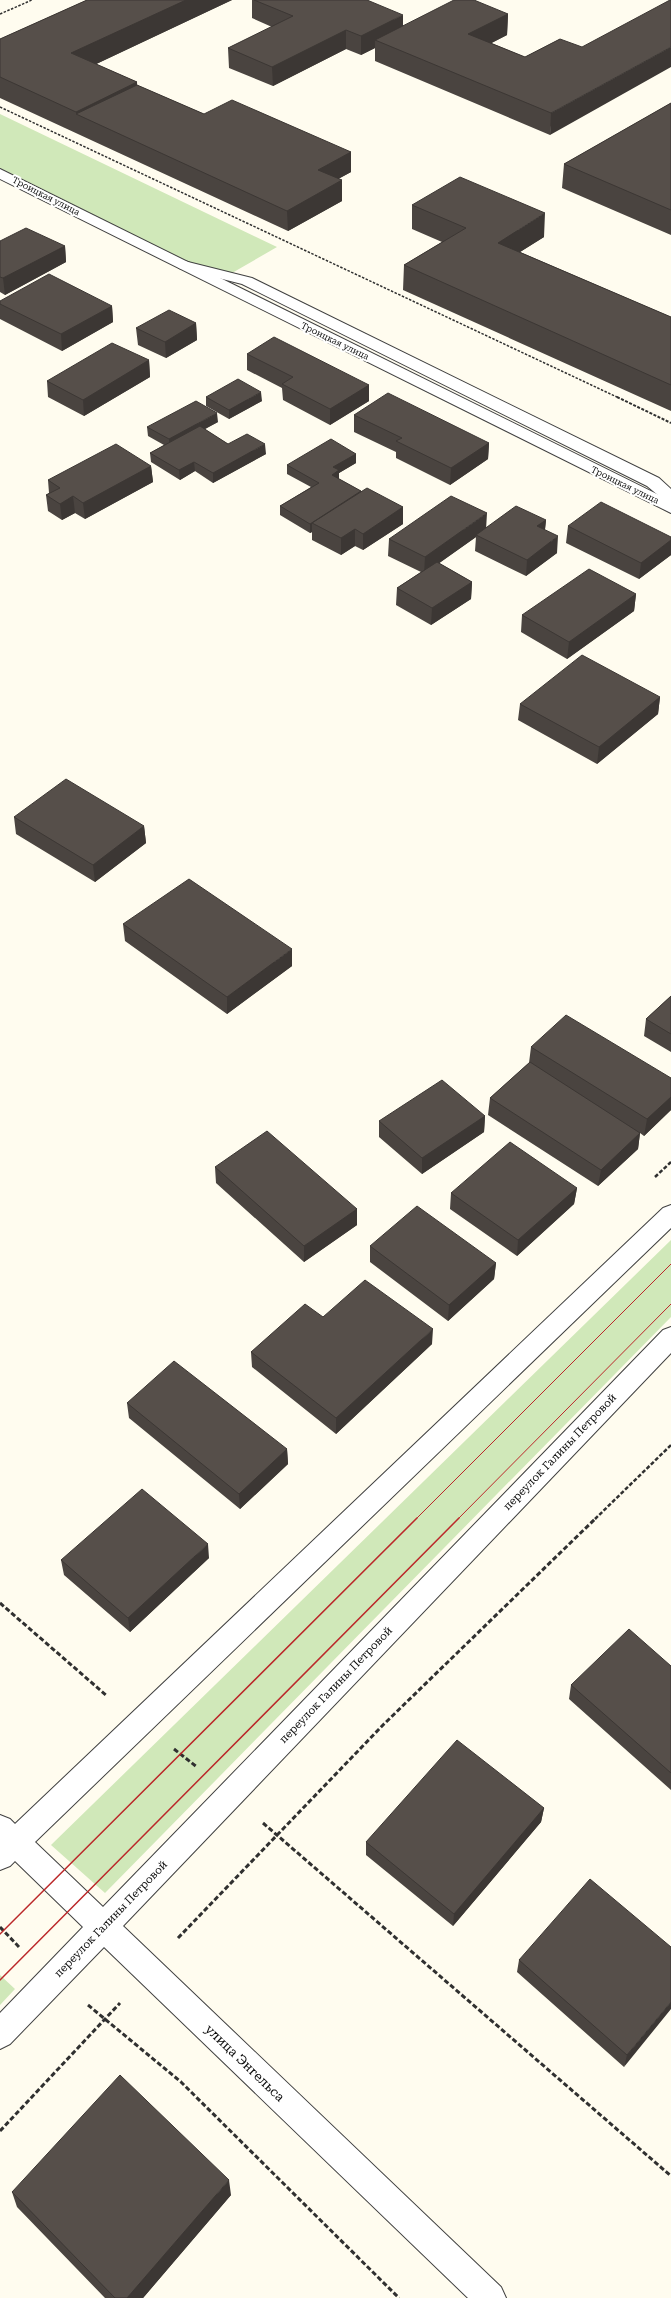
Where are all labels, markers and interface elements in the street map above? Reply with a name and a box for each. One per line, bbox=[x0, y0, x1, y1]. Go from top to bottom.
street label: Троицкая улица bbox=[11, 175, 81, 217]
street label: Троицкая улица bbox=[299, 320, 371, 362]
street label: Троицкая улица bbox=[589, 464, 661, 506]
street label: переулок Галины Петровой bbox=[501, 1391, 619, 1513]
street label: переулок Галины Петровой bbox=[277, 1624, 395, 1746]
street label: переулок Галины Петровой bbox=[52, 1858, 170, 1980]
street label: улица Энгельса bbox=[202, 2021, 288, 2105]

